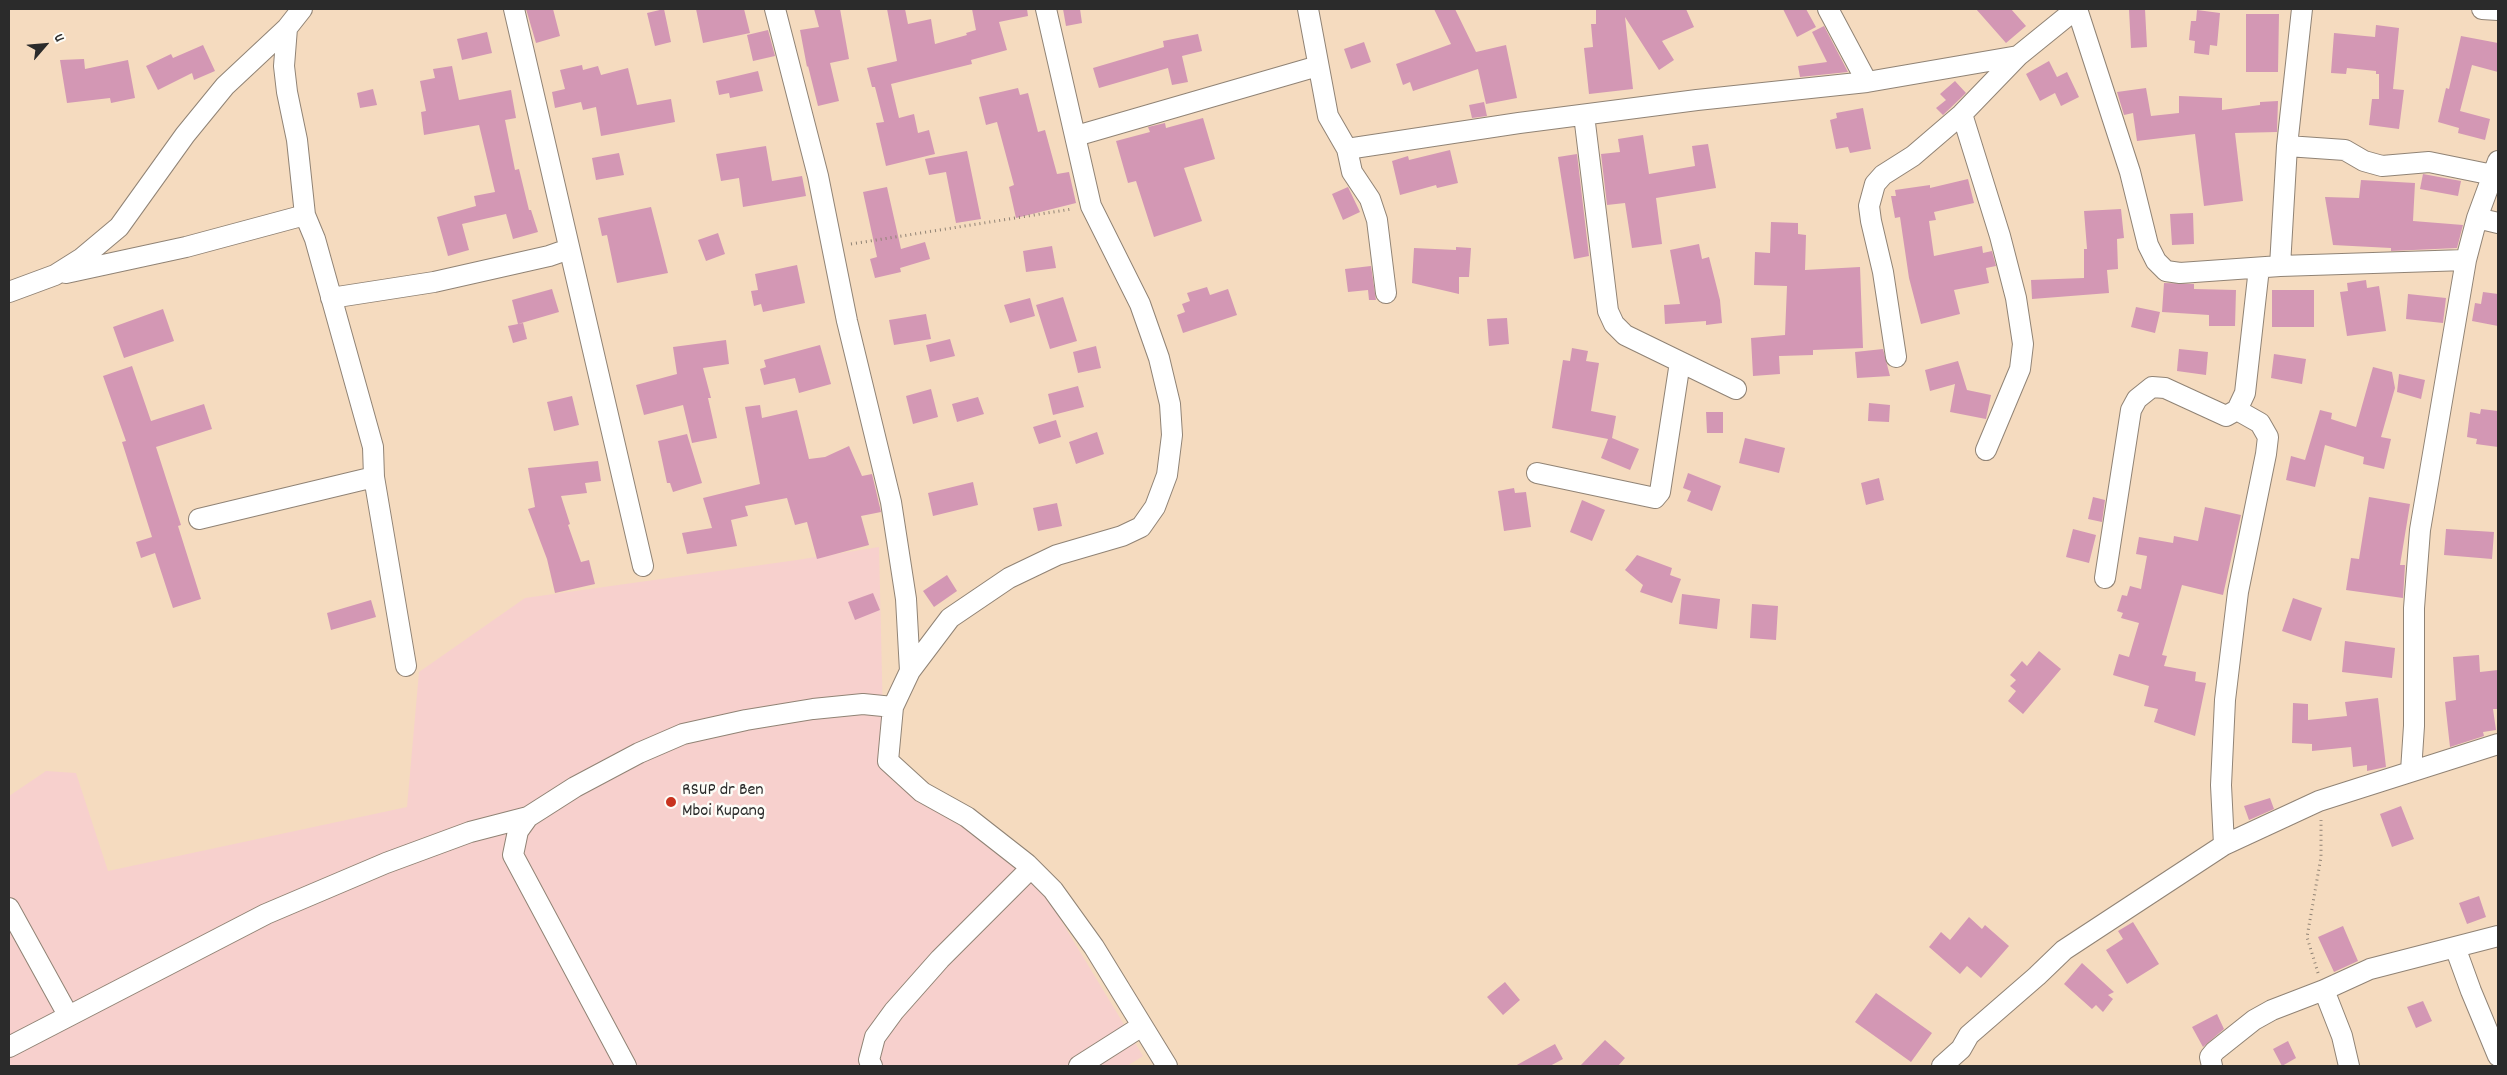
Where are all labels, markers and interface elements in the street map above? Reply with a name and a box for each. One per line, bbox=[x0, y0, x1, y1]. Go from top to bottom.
north arrow bbox=[20, 20, 70, 70]
text: U bbox=[48, 31, 69, 46]
place label: RSUP dr Ben Mboi Kupang bbox=[682, 781, 765, 824]
marker: RSUP dr Ben Mboi Kupang bbox=[664, 795, 678, 809]

